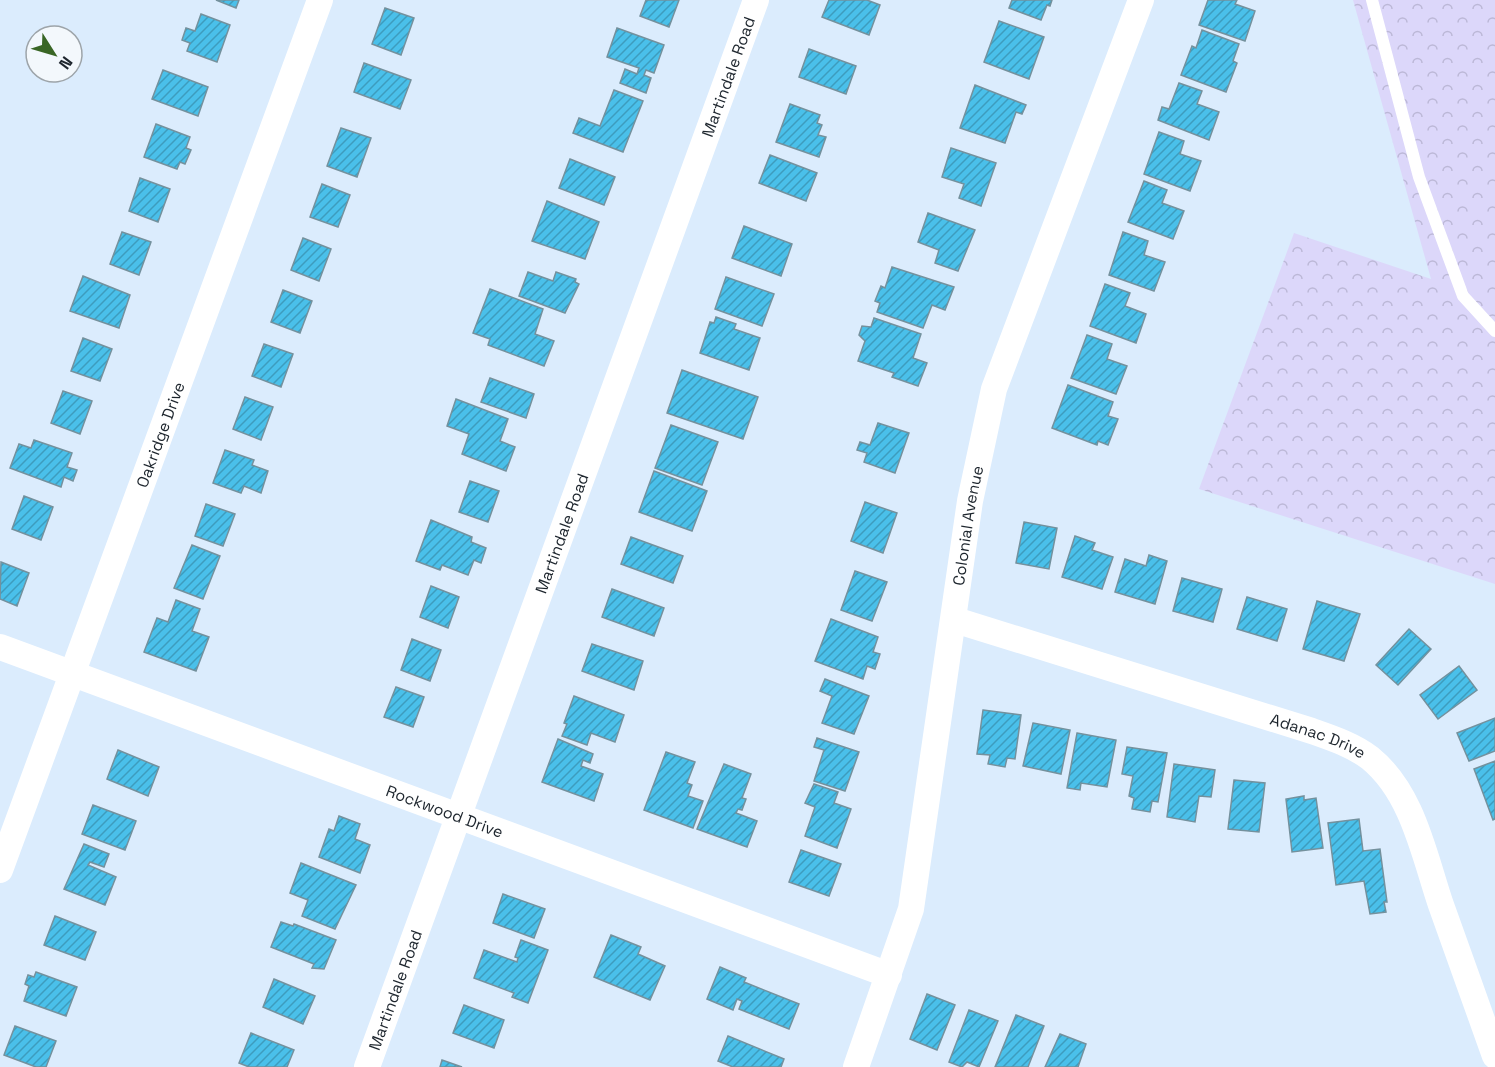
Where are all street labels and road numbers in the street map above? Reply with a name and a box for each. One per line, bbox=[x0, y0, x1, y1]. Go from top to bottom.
street label: Martindale Road bbox=[696, 14, 760, 140]
street label: Oakridge Drive bbox=[131, 379, 189, 490]
street label: Colonial Avenue bbox=[947, 463, 988, 587]
street label: Martindale Road bbox=[530, 470, 593, 596]
street label: Adanac Drive bbox=[1268, 708, 1370, 763]
street label: Rockwood Drive bbox=[383, 780, 506, 842]
street label: Martindale Road bbox=[364, 927, 427, 1053]

